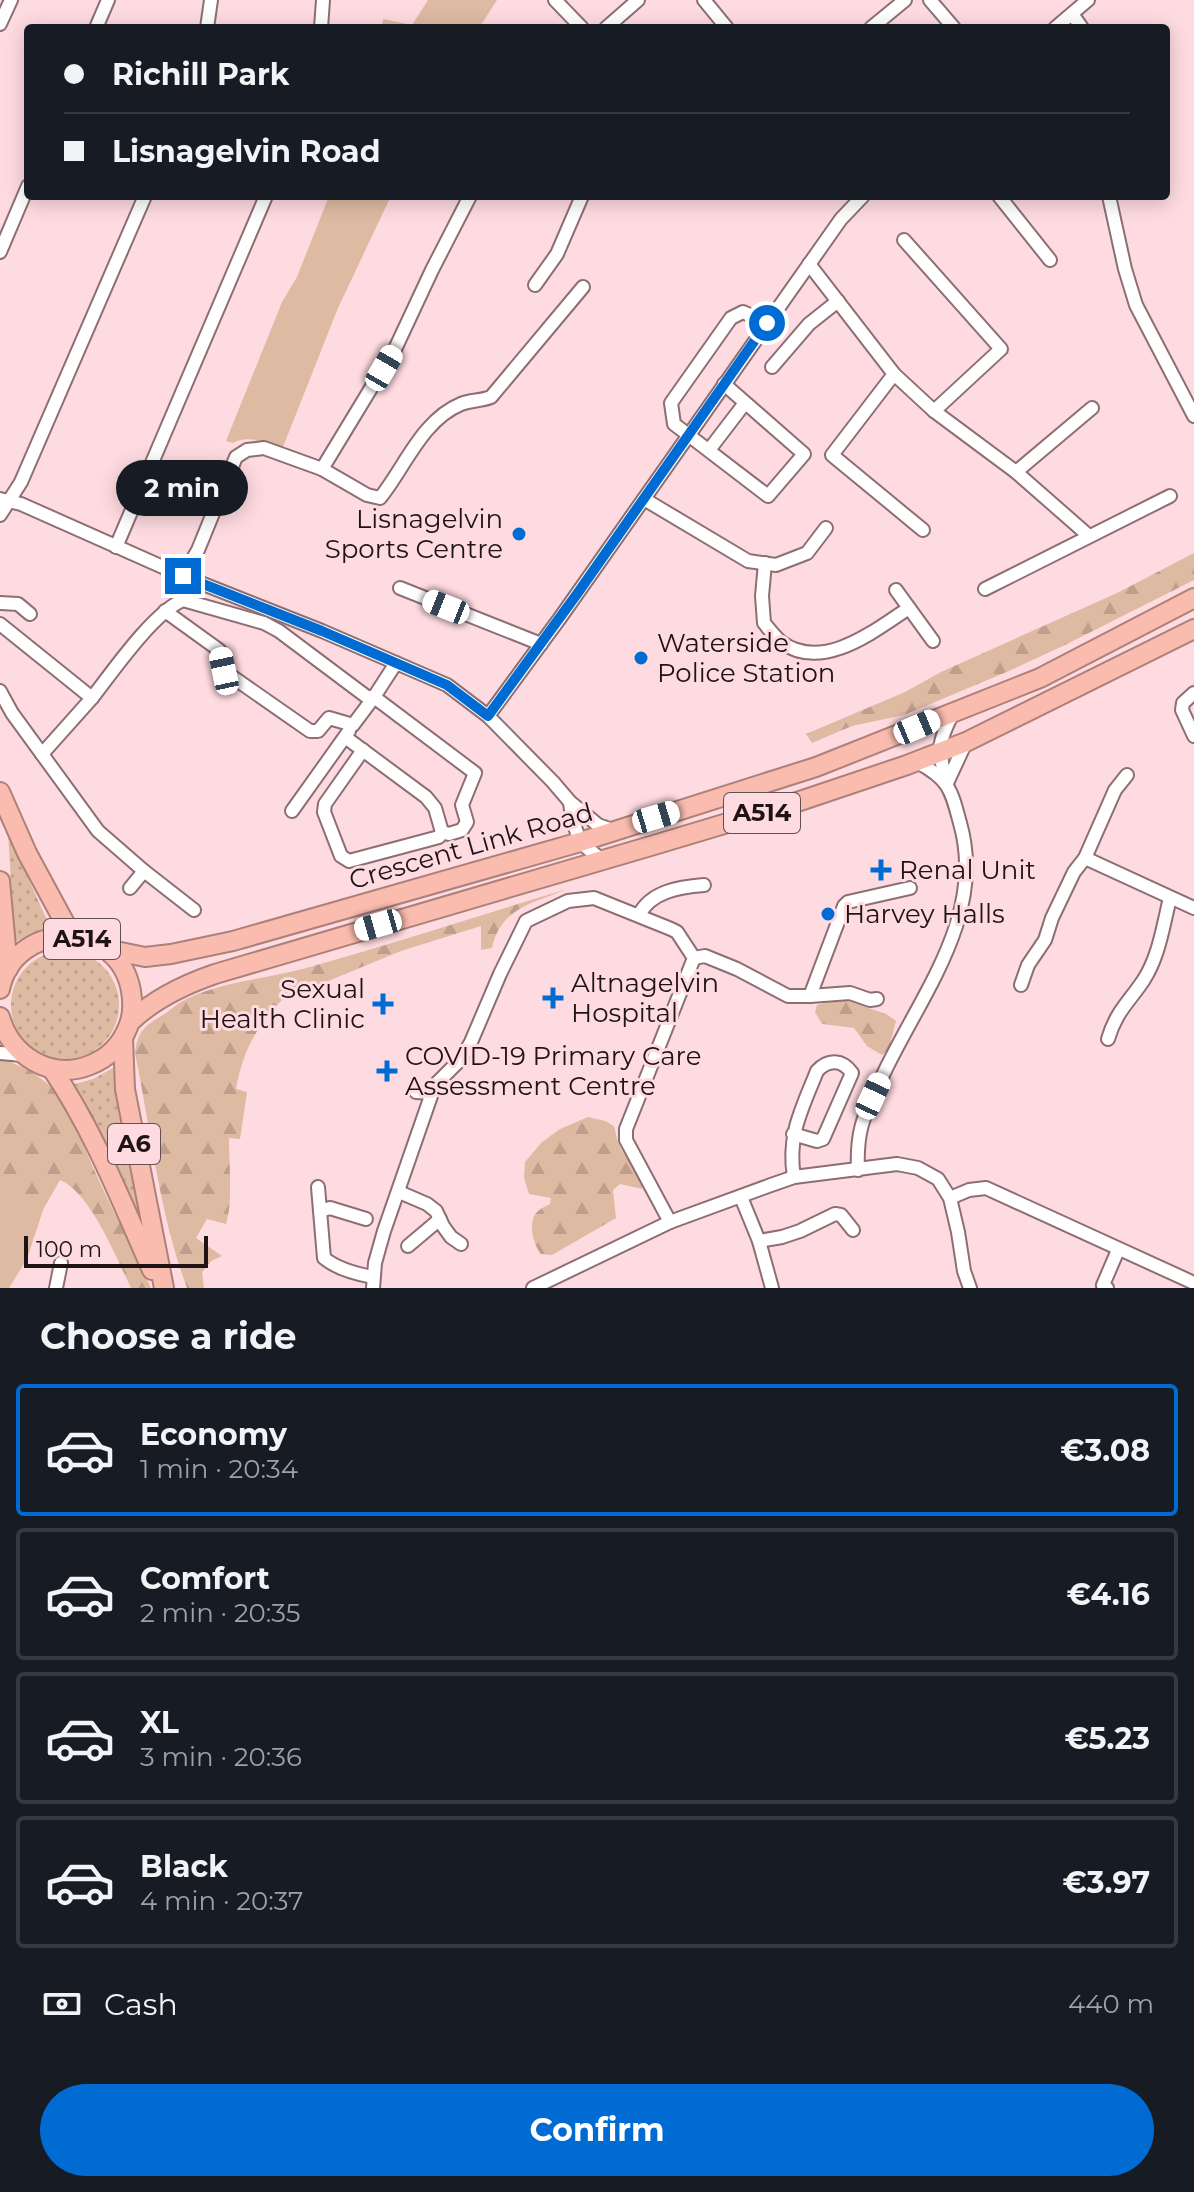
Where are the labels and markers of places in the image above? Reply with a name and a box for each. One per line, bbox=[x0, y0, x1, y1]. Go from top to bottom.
place label: Lisnagelvin Sports Centre bbox=[325, 503, 503, 565]
marker: Lisnagelvin Sports Centre bbox=[510, 525, 528, 543]
place label: Waterside Police Station bbox=[657, 627, 835, 689]
marker: Waterside Police Station bbox=[632, 649, 650, 667]
place label: Renal Unit bbox=[899, 854, 1036, 886]
marker: Renal Unit bbox=[870, 859, 892, 881]
place label: Harvey Halls bbox=[844, 898, 1005, 930]
marker: Harvey Halls bbox=[819, 905, 837, 923]
place label: Altnagelvin Hospital bbox=[571, 967, 719, 1029]
place label: Sexual Health Clinic bbox=[200, 973, 365, 1035]
marker: Altnagelvin Hospital bbox=[542, 987, 564, 1009]
marker: Sexual Health Clinic bbox=[372, 993, 394, 1015]
place label: COVID-19 Primary Care Assessment Centre bbox=[405, 1040, 701, 1102]
marker: COVID-19 Primary Care Assessment Centre bbox=[376, 1060, 398, 1082]

